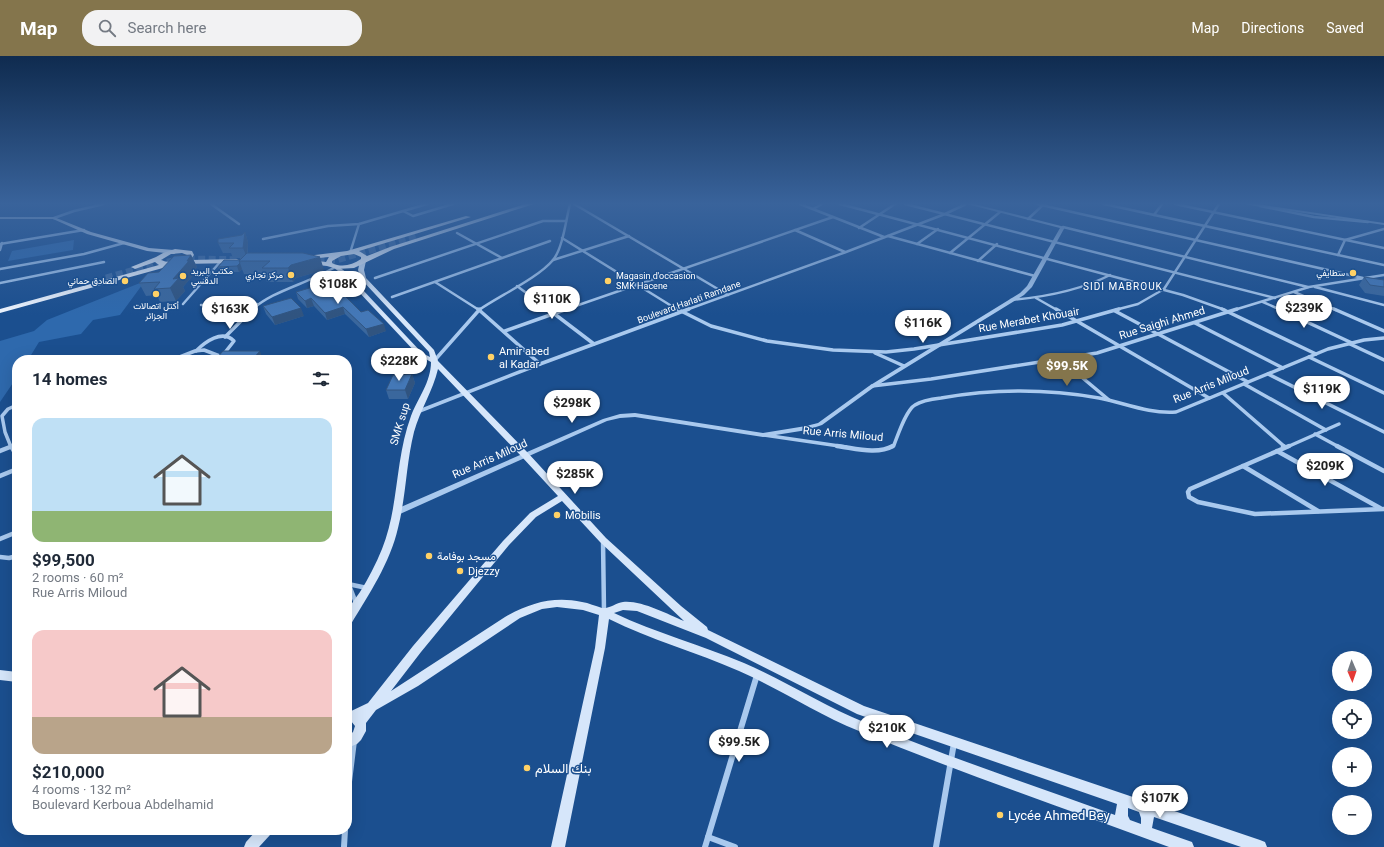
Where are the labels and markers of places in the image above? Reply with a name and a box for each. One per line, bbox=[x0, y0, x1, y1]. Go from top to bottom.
place label: مكتب البريد الدقسي bbox=[191, 266, 233, 288]
place label: سطايفي bbox=[1316, 268, 1345, 280]
marker: سطايفي bbox=[1348, 268, 1358, 278]
place label: مركز تجاري bbox=[245, 270, 283, 282]
marker: مركز تجاري bbox=[286, 270, 296, 280]
marker: مكتب البريد الدقسي bbox=[178, 271, 188, 281]
pin: $108K bbox=[310, 271, 366, 305]
place label: Magasin d'occasion SMK Hacene bbox=[616, 271, 696, 291]
place label: الصادق حماني bbox=[68, 276, 117, 288]
marker: الصادق حماني bbox=[120, 276, 130, 286]
marker: Magasin d'occasion SMK Hacene bbox=[603, 276, 613, 286]
pin: $110K bbox=[524, 286, 580, 320]
marker: أكتل اتصالات الجزائر bbox=[151, 289, 161, 299]
pin: $239K bbox=[1276, 295, 1332, 329]
pin: $163K bbox=[202, 296, 258, 330]
place label: أكتل اتصالات الجزائر bbox=[133, 301, 179, 322]
pin: $116K bbox=[895, 310, 951, 344]
place label: Amir abed al Kadar bbox=[499, 345, 549, 371]
pin: $228K bbox=[371, 348, 427, 382]
marker: Amir abed al Kadar bbox=[486, 352, 496, 362]
pin: $99.5K bbox=[1034, 353, 1100, 387]
pin: $119K bbox=[1294, 376, 1350, 410]
pin: $298K bbox=[544, 390, 600, 424]
pin: $209K bbox=[1297, 453, 1353, 487]
pin: $285K bbox=[547, 461, 603, 495]
place label: Mobilis bbox=[565, 509, 601, 522]
marker: Mobilis bbox=[552, 510, 562, 520]
place label: مسجد بوفامة bbox=[437, 550, 496, 563]
marker: مسجد بوفامة bbox=[424, 551, 434, 561]
place label: Djezzy bbox=[468, 565, 501, 578]
marker: Djezzy bbox=[455, 566, 465, 576]
pin: $210K bbox=[859, 715, 915, 749]
pin: $99.5K bbox=[706, 729, 772, 763]
place label: بنك السلام bbox=[535, 761, 592, 777]
marker: بنك السلام bbox=[522, 763, 532, 773]
pin: $107K bbox=[1132, 785, 1188, 819]
place label: Lycée Ahmed Bey bbox=[1008, 808, 1110, 823]
marker: Lycée Ahmed Bey bbox=[995, 810, 1005, 820]

